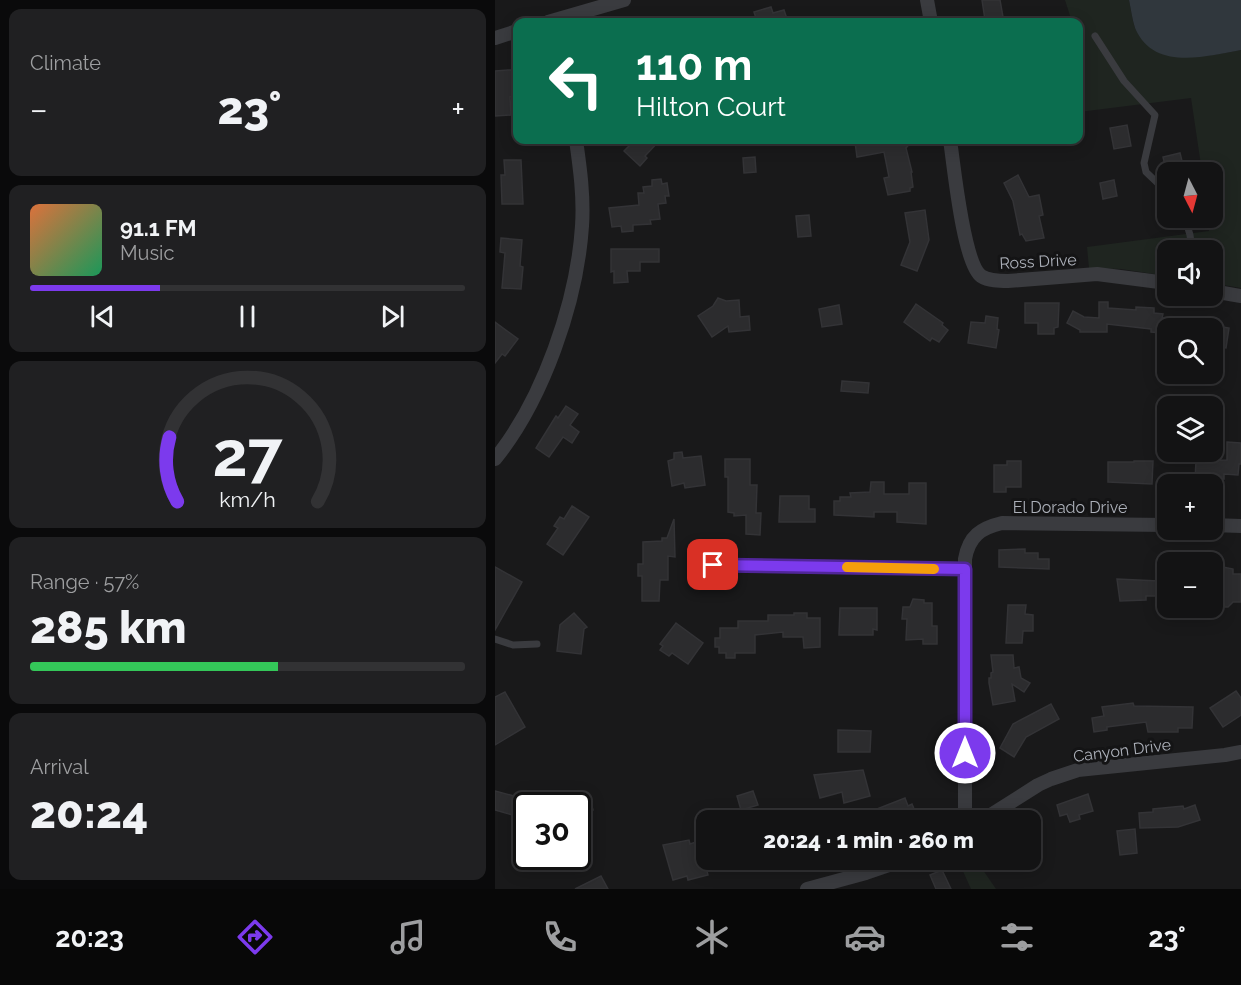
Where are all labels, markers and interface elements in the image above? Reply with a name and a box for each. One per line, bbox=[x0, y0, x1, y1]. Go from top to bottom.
text: 110 m bbox=[636, 41, 752, 90]
icon: left bbox=[537, 42, 615, 120]
text: Climate bbox=[30, 51, 101, 75]
text: 23° bbox=[217, 82, 282, 135]
text: − bbox=[30, 90, 48, 129]
text: + bbox=[451, 90, 465, 129]
text: Hilton Court bbox=[636, 91, 786, 122]
north arrow bbox=[1157, 162, 1223, 228]
map controls bbox=[1157, 162, 1223, 618]
text: 91.1 FM bbox=[120, 215, 197, 241]
button: sound bbox=[1157, 240, 1223, 306]
text: Music bbox=[120, 241, 174, 265]
street label: Ross Drive bbox=[999, 250, 1077, 273]
icon: previous bbox=[86, 300, 119, 333]
icon: pause bbox=[231, 300, 264, 333]
icon: next bbox=[376, 300, 409, 333]
button: search bbox=[1157, 318, 1223, 384]
button: layers bbox=[1157, 396, 1223, 462]
text: 27 bbox=[212, 417, 284, 491]
button: + bbox=[1157, 474, 1223, 540]
text: km/h bbox=[219, 487, 276, 512]
street label: El Dorado Drive bbox=[1013, 498, 1127, 517]
pin bbox=[687, 539, 738, 590]
icon: arrive bbox=[696, 548, 729, 581]
button: − bbox=[1157, 552, 1223, 618]
text: Range · 57% bbox=[30, 570, 139, 594]
text: 285 km bbox=[30, 601, 187, 654]
position arrow bbox=[933, 721, 997, 785]
street label: Canyon Drive bbox=[1072, 735, 1172, 766]
text: Arrival bbox=[30, 755, 89, 779]
text: 20:24 bbox=[30, 786, 148, 839]
speed limit sign: 30 bbox=[513, 792, 591, 870]
text: 20:24 · 1 min · 260 m bbox=[763, 827, 974, 853]
icon: directions bbox=[234, 916, 276, 958]
icon: music bbox=[387, 916, 429, 958]
icon: phone bbox=[539, 916, 581, 958]
icon: climate bbox=[691, 916, 733, 958]
icon: car bbox=[844, 916, 886, 958]
icon: filters bbox=[996, 916, 1038, 958]
text: 20:23 bbox=[55, 922, 124, 953]
text: 23° bbox=[1148, 922, 1186, 953]

